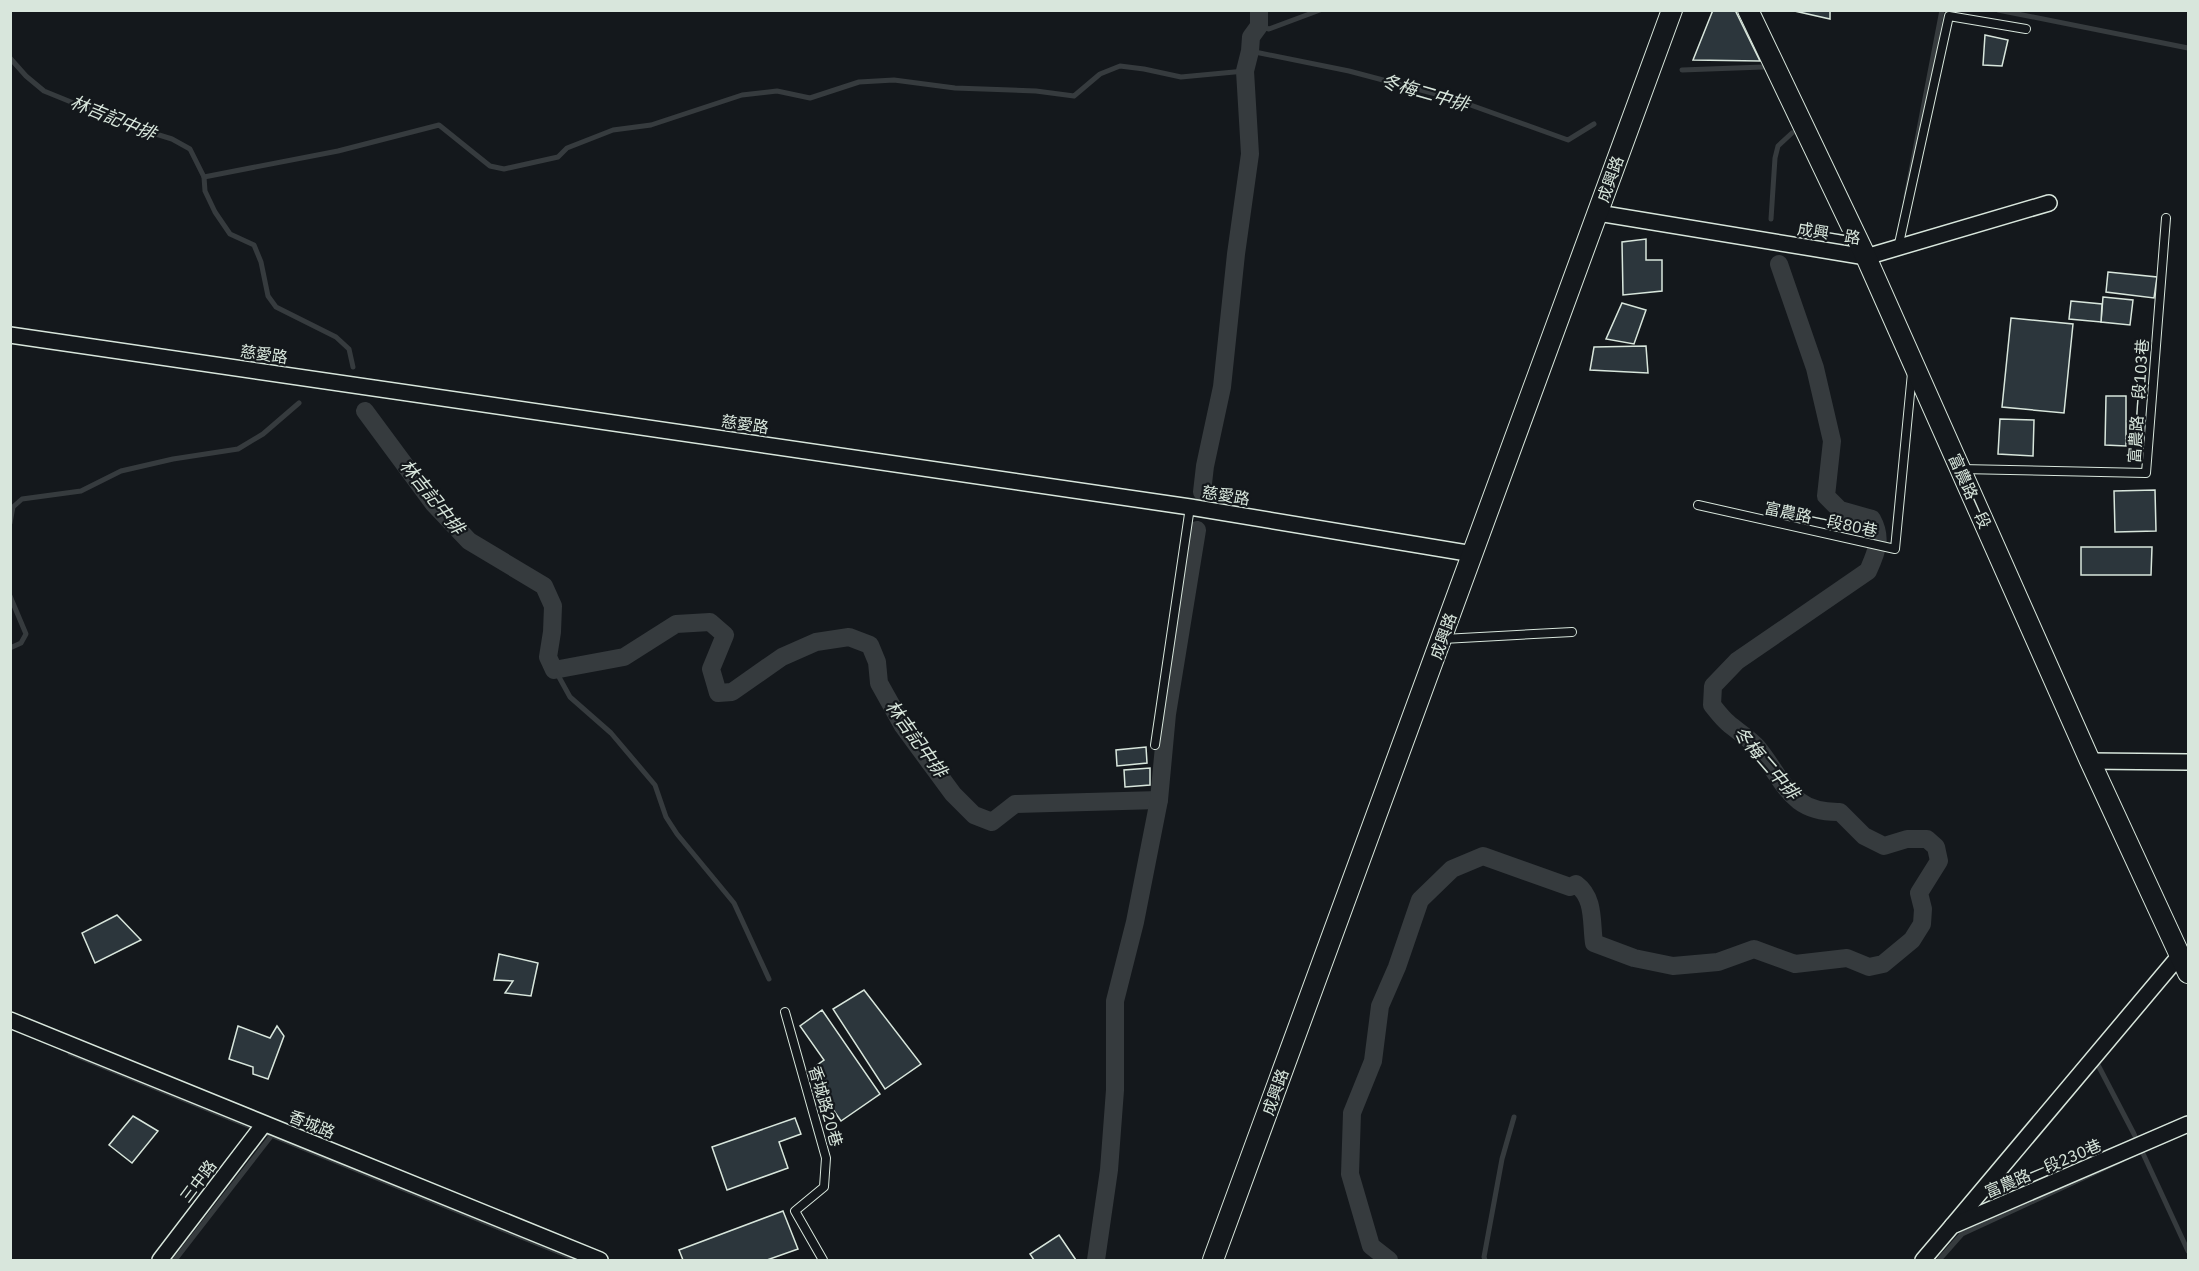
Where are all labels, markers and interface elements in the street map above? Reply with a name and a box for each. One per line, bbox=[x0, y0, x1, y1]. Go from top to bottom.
water label: 冬梅二中排 bbox=[1379, 69, 1473, 117]
water label: 林吉記中排 bbox=[67, 90, 161, 146]
street label: 成興路 bbox=[1592, 153, 1628, 205]
street label: 成興一路 bbox=[1796, 218, 1862, 248]
street label: 富農路一段103巷 bbox=[2124, 338, 2152, 464]
street label: 慈愛路 bbox=[239, 341, 289, 367]
street label: 慈愛路 bbox=[720, 411, 770, 437]
street label: 富農路一段 bbox=[1945, 450, 1995, 532]
water label: 林吉記中排 bbox=[395, 454, 471, 540]
street label: 慈愛路 bbox=[1201, 481, 1251, 509]
street label: 富農路一段80巷 bbox=[1763, 497, 1879, 541]
street label: 成興路 bbox=[1425, 610, 1461, 662]
water label: 林吉記中排 bbox=[881, 696, 953, 783]
water label: 冬梅二中排 bbox=[1728, 721, 1806, 806]
street label: 香城路20巷 bbox=[805, 1063, 847, 1149]
street label: 成興路 bbox=[1257, 1066, 1293, 1118]
street label: 香城路 bbox=[286, 1106, 338, 1142]
street label: 富農路一段230巷 bbox=[1982, 1134, 2104, 1202]
street label: 三中路 bbox=[176, 1156, 220, 1206]

